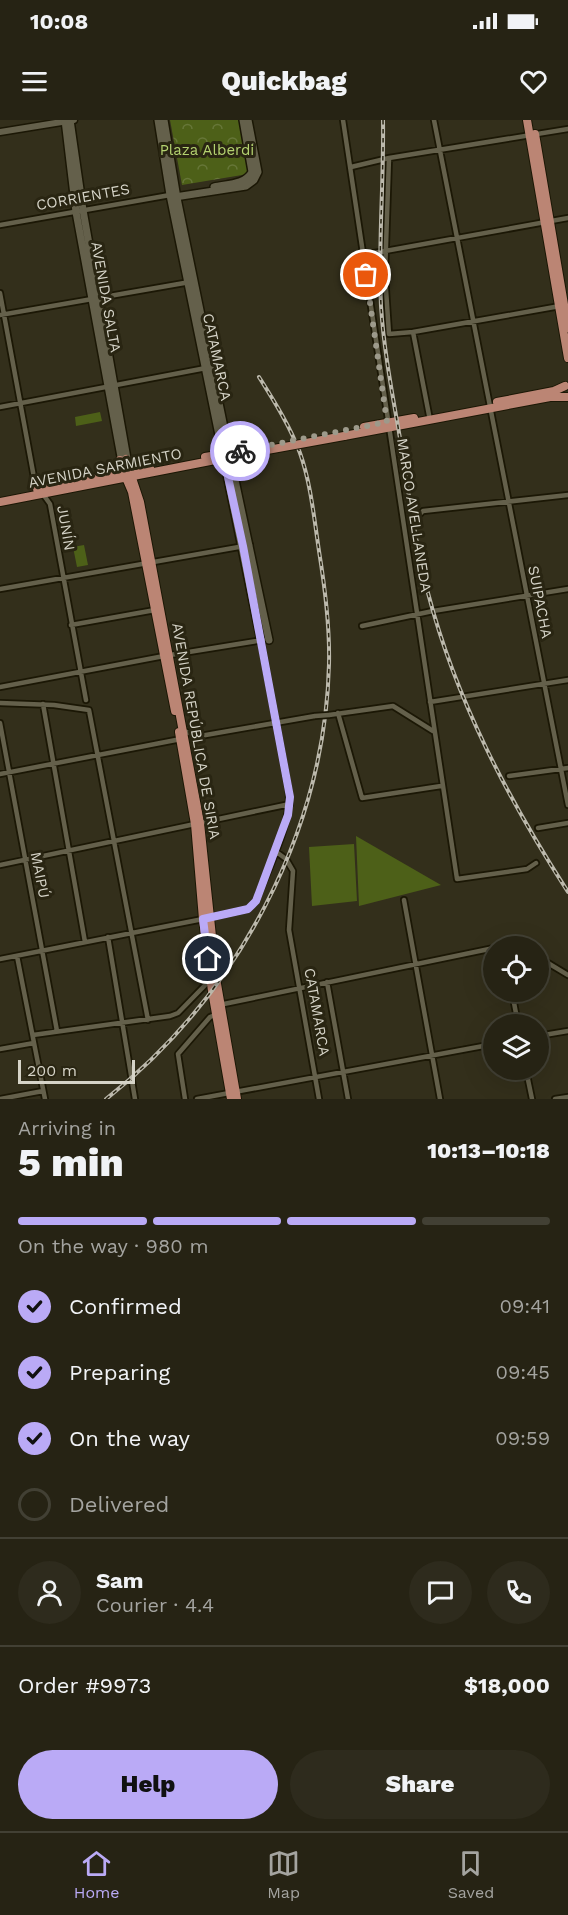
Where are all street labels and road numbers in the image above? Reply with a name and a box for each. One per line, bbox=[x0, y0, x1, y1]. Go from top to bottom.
street label: CORRIENTES bbox=[35, 180, 131, 214]
street label: AVENIDA SALTA bbox=[87, 240, 125, 354]
street label: CATAMARCA bbox=[199, 311, 235, 403]
street label: MARCO AVELLANEDA bbox=[393, 437, 435, 593]
street label: AVENIDA SARMIENTO bbox=[27, 444, 183, 492]
street label: JUNÍN bbox=[53, 504, 79, 552]
street label: SUIPACHA bbox=[524, 564, 556, 640]
street label: AVENIDA REPÚBLICA DE SIRIA bbox=[168, 621, 224, 841]
street label: MAIPÚ bbox=[27, 850, 53, 900]
street label: CATAMARCA bbox=[300, 966, 334, 1058]

